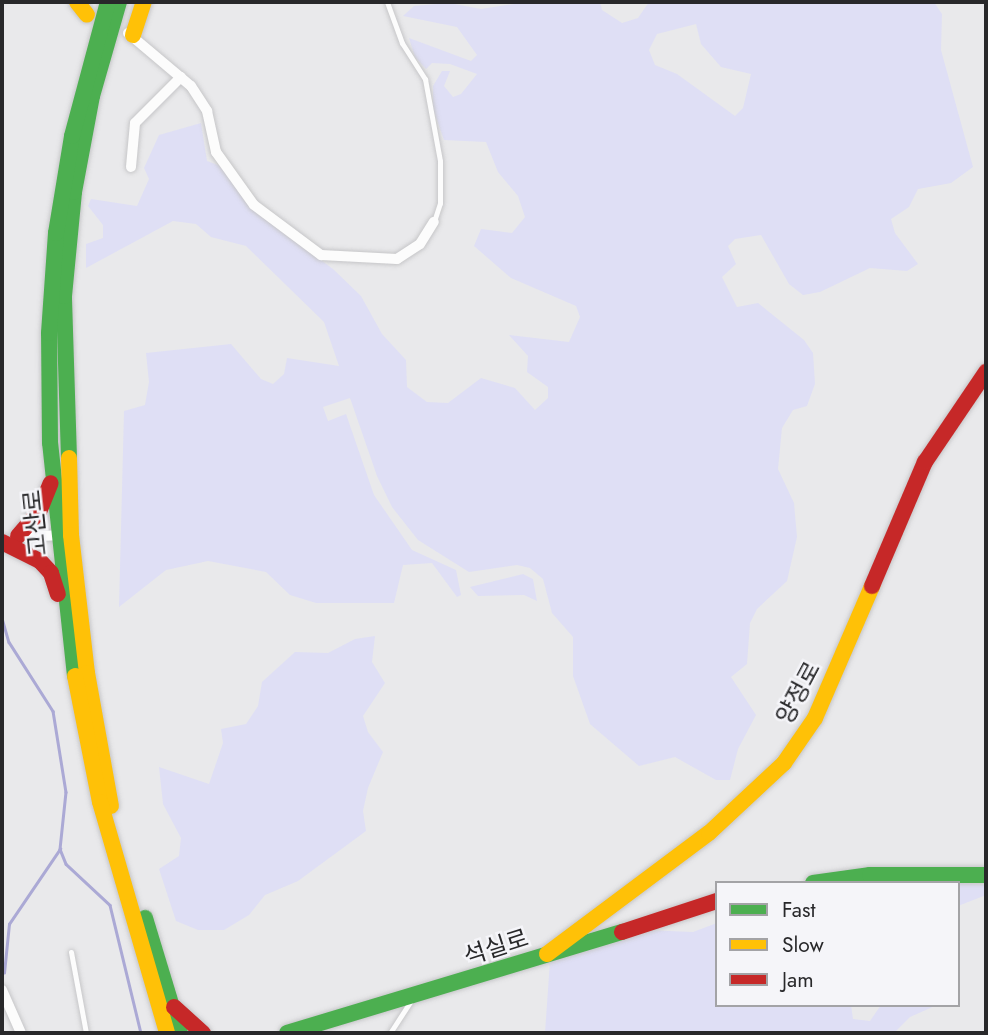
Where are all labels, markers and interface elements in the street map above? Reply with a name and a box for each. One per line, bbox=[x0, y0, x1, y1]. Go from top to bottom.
street label: 고산로 bbox=[17, 489, 53, 557]
street label: 양정로 bbox=[770, 657, 826, 729]
legend bbox=[715, 881, 960, 1007]
text: Fast bbox=[782, 895, 815, 925]
street label: 석실로 bbox=[460, 923, 532, 971]
text: Slow bbox=[782, 930, 824, 960]
text: Jam bbox=[782, 965, 814, 995]

